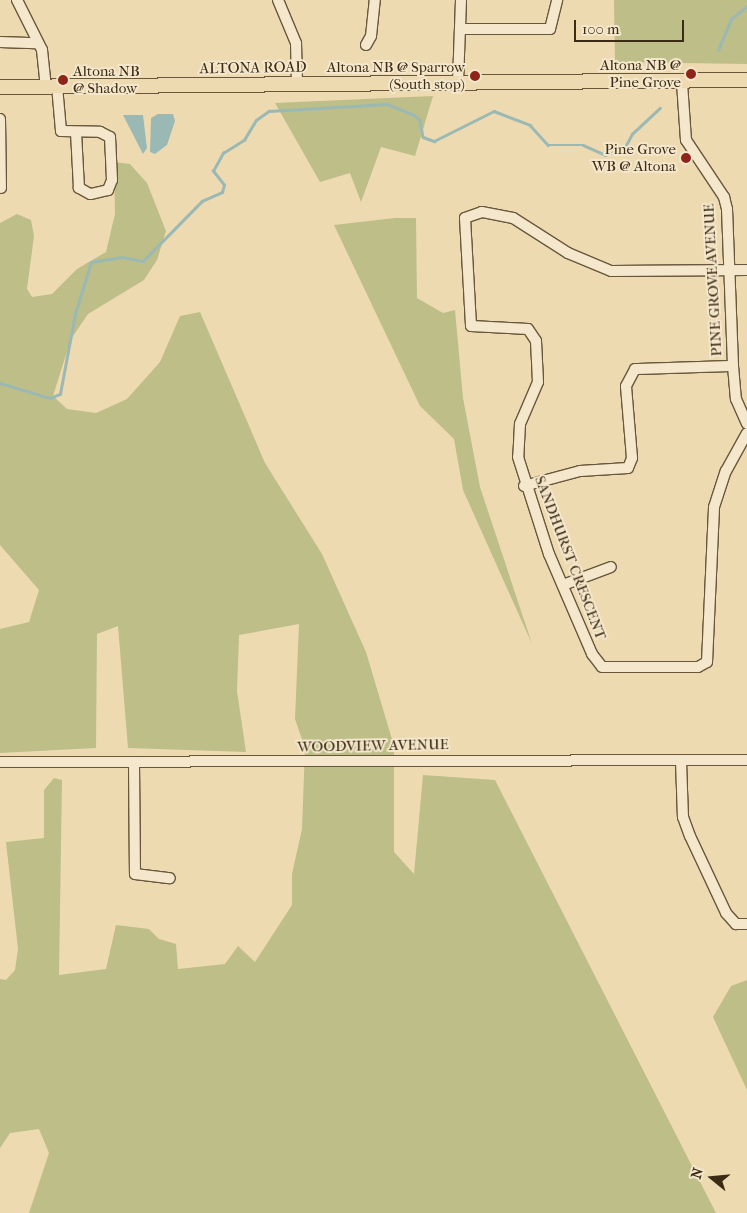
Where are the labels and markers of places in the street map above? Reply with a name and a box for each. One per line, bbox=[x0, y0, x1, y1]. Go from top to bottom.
place label: Altona NB @ Pine Grove bbox=[600, 56, 681, 91]
place label: Altona NB @ Sparrow (South stop) bbox=[327, 58, 465, 93]
place label: Altona NB @ Shadow bbox=[73, 62, 140, 97]
marker: Altona NB @ Pine Grove bbox=[685, 68, 697, 80]
marker: Altona NB @ Sparrow (South stop) bbox=[469, 70, 481, 82]
marker: Altona NB @ Shadow bbox=[57, 74, 69, 86]
place label: Pine Grove WB @ Altona bbox=[592, 140, 676, 175]
marker: Pine Grove WB @ Altona bbox=[680, 152, 692, 164]

